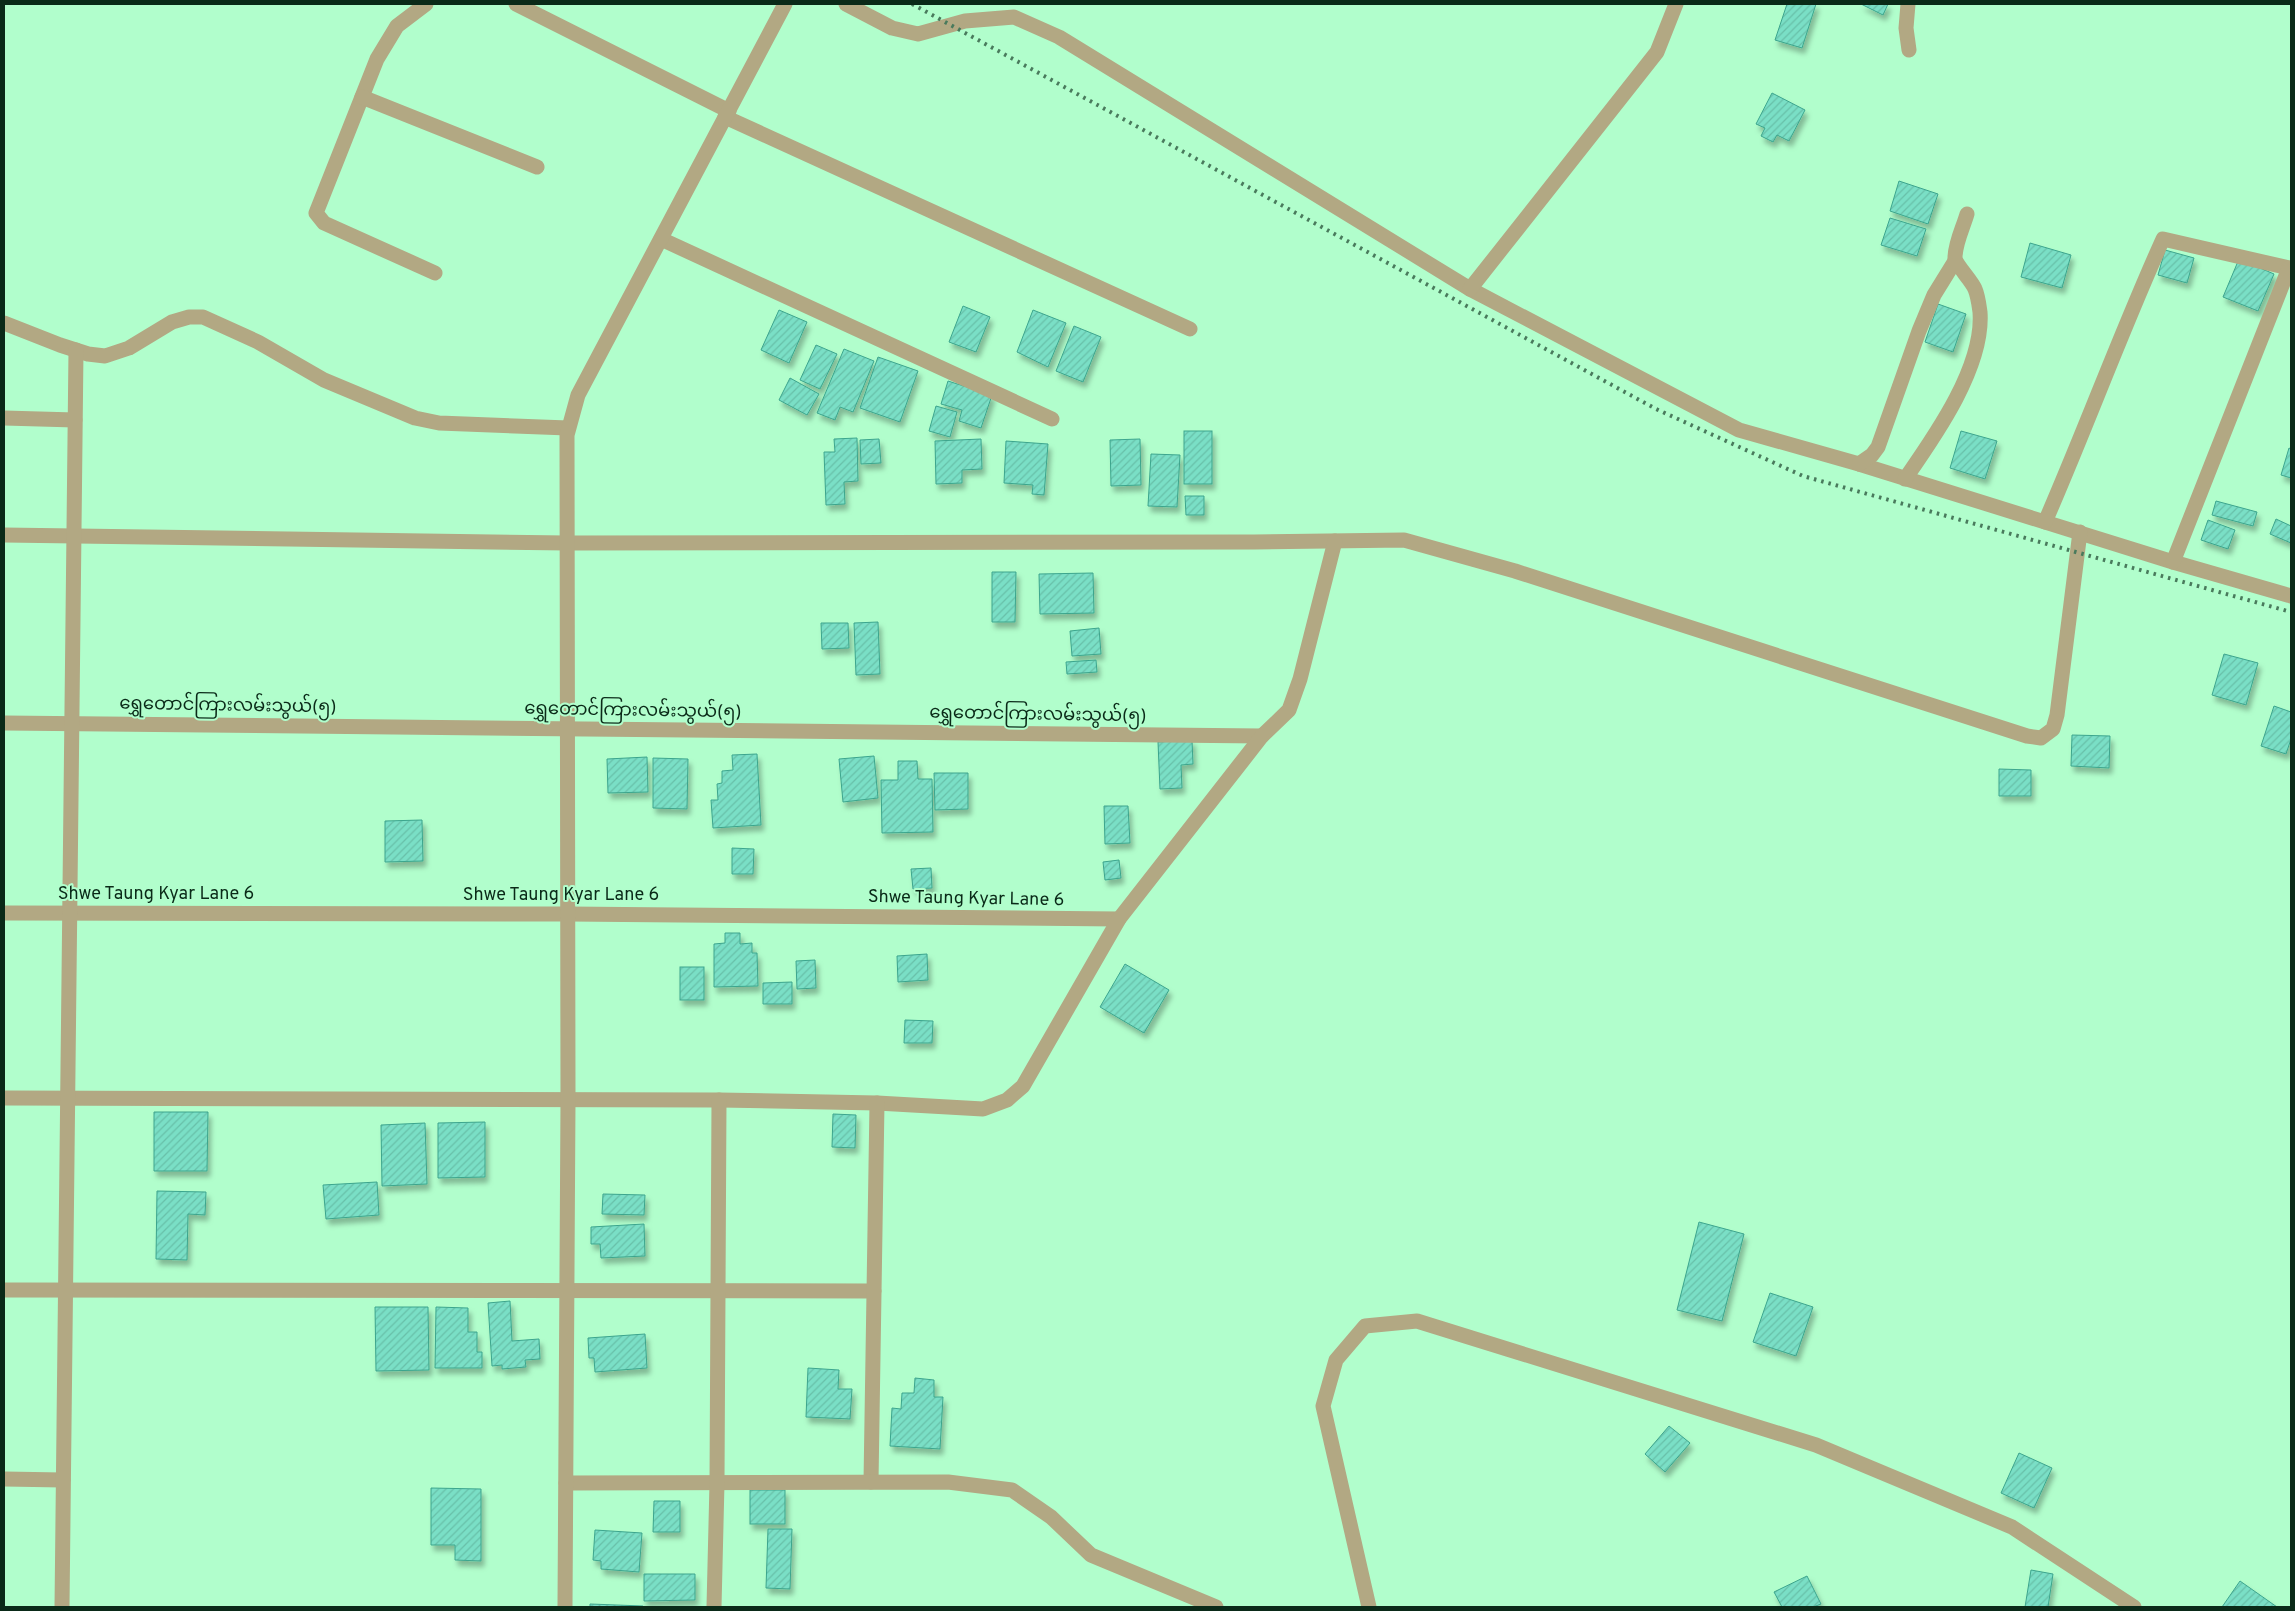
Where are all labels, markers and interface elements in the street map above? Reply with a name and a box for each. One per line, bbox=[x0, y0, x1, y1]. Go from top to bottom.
street label: ရွှေတောင်ကြားလမ်းသွယ်(၅) bbox=[119, 690, 337, 721]
street label: ရွှေတောင်ကြားလမ်းသွယ်(၅) bbox=[524, 695, 742, 726]
street label: ရွှေတောင်ကြားလမ်းသွယ်(၅) bbox=[929, 699, 1147, 730]
street label: Shwe Taung Kyar Lane 6 bbox=[58, 883, 254, 906]
street label: Shwe Taung Kyar Lane 6 bbox=[463, 884, 659, 907]
street label: Shwe Taung Kyar Lane 6 bbox=[868, 886, 1064, 912]

